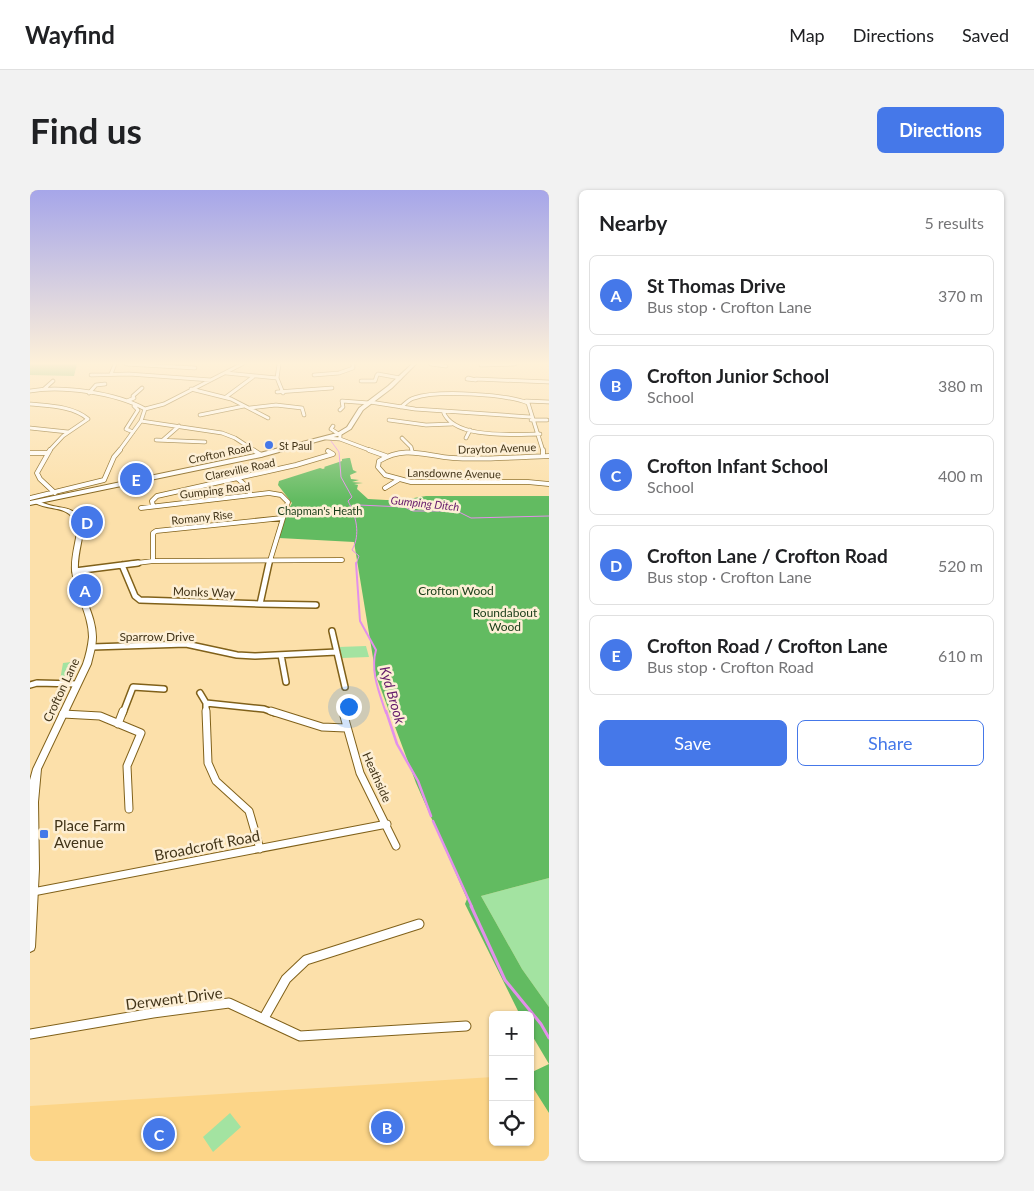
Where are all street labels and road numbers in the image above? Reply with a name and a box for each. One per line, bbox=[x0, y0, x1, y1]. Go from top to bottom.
street label: Crofton Road bbox=[187, 440, 253, 466]
street label: Drayton Avenue bbox=[458, 440, 537, 456]
street label: Clareville Road bbox=[204, 455, 276, 483]
street label: Lansdowne Avenue bbox=[407, 466, 501, 480]
street label: Gumping Road bbox=[179, 479, 251, 501]
street label: Romany Rise bbox=[171, 507, 233, 527]
street label: Monks Way bbox=[173, 583, 236, 601]
street label: Sparrow Drive bbox=[119, 629, 195, 644]
street label: Crofton Lane bbox=[40, 656, 82, 724]
street label: Heathside bbox=[359, 750, 395, 804]
street label: Broadcroft Road bbox=[153, 826, 261, 864]
street label: Derwent Drive bbox=[125, 983, 224, 1013]

